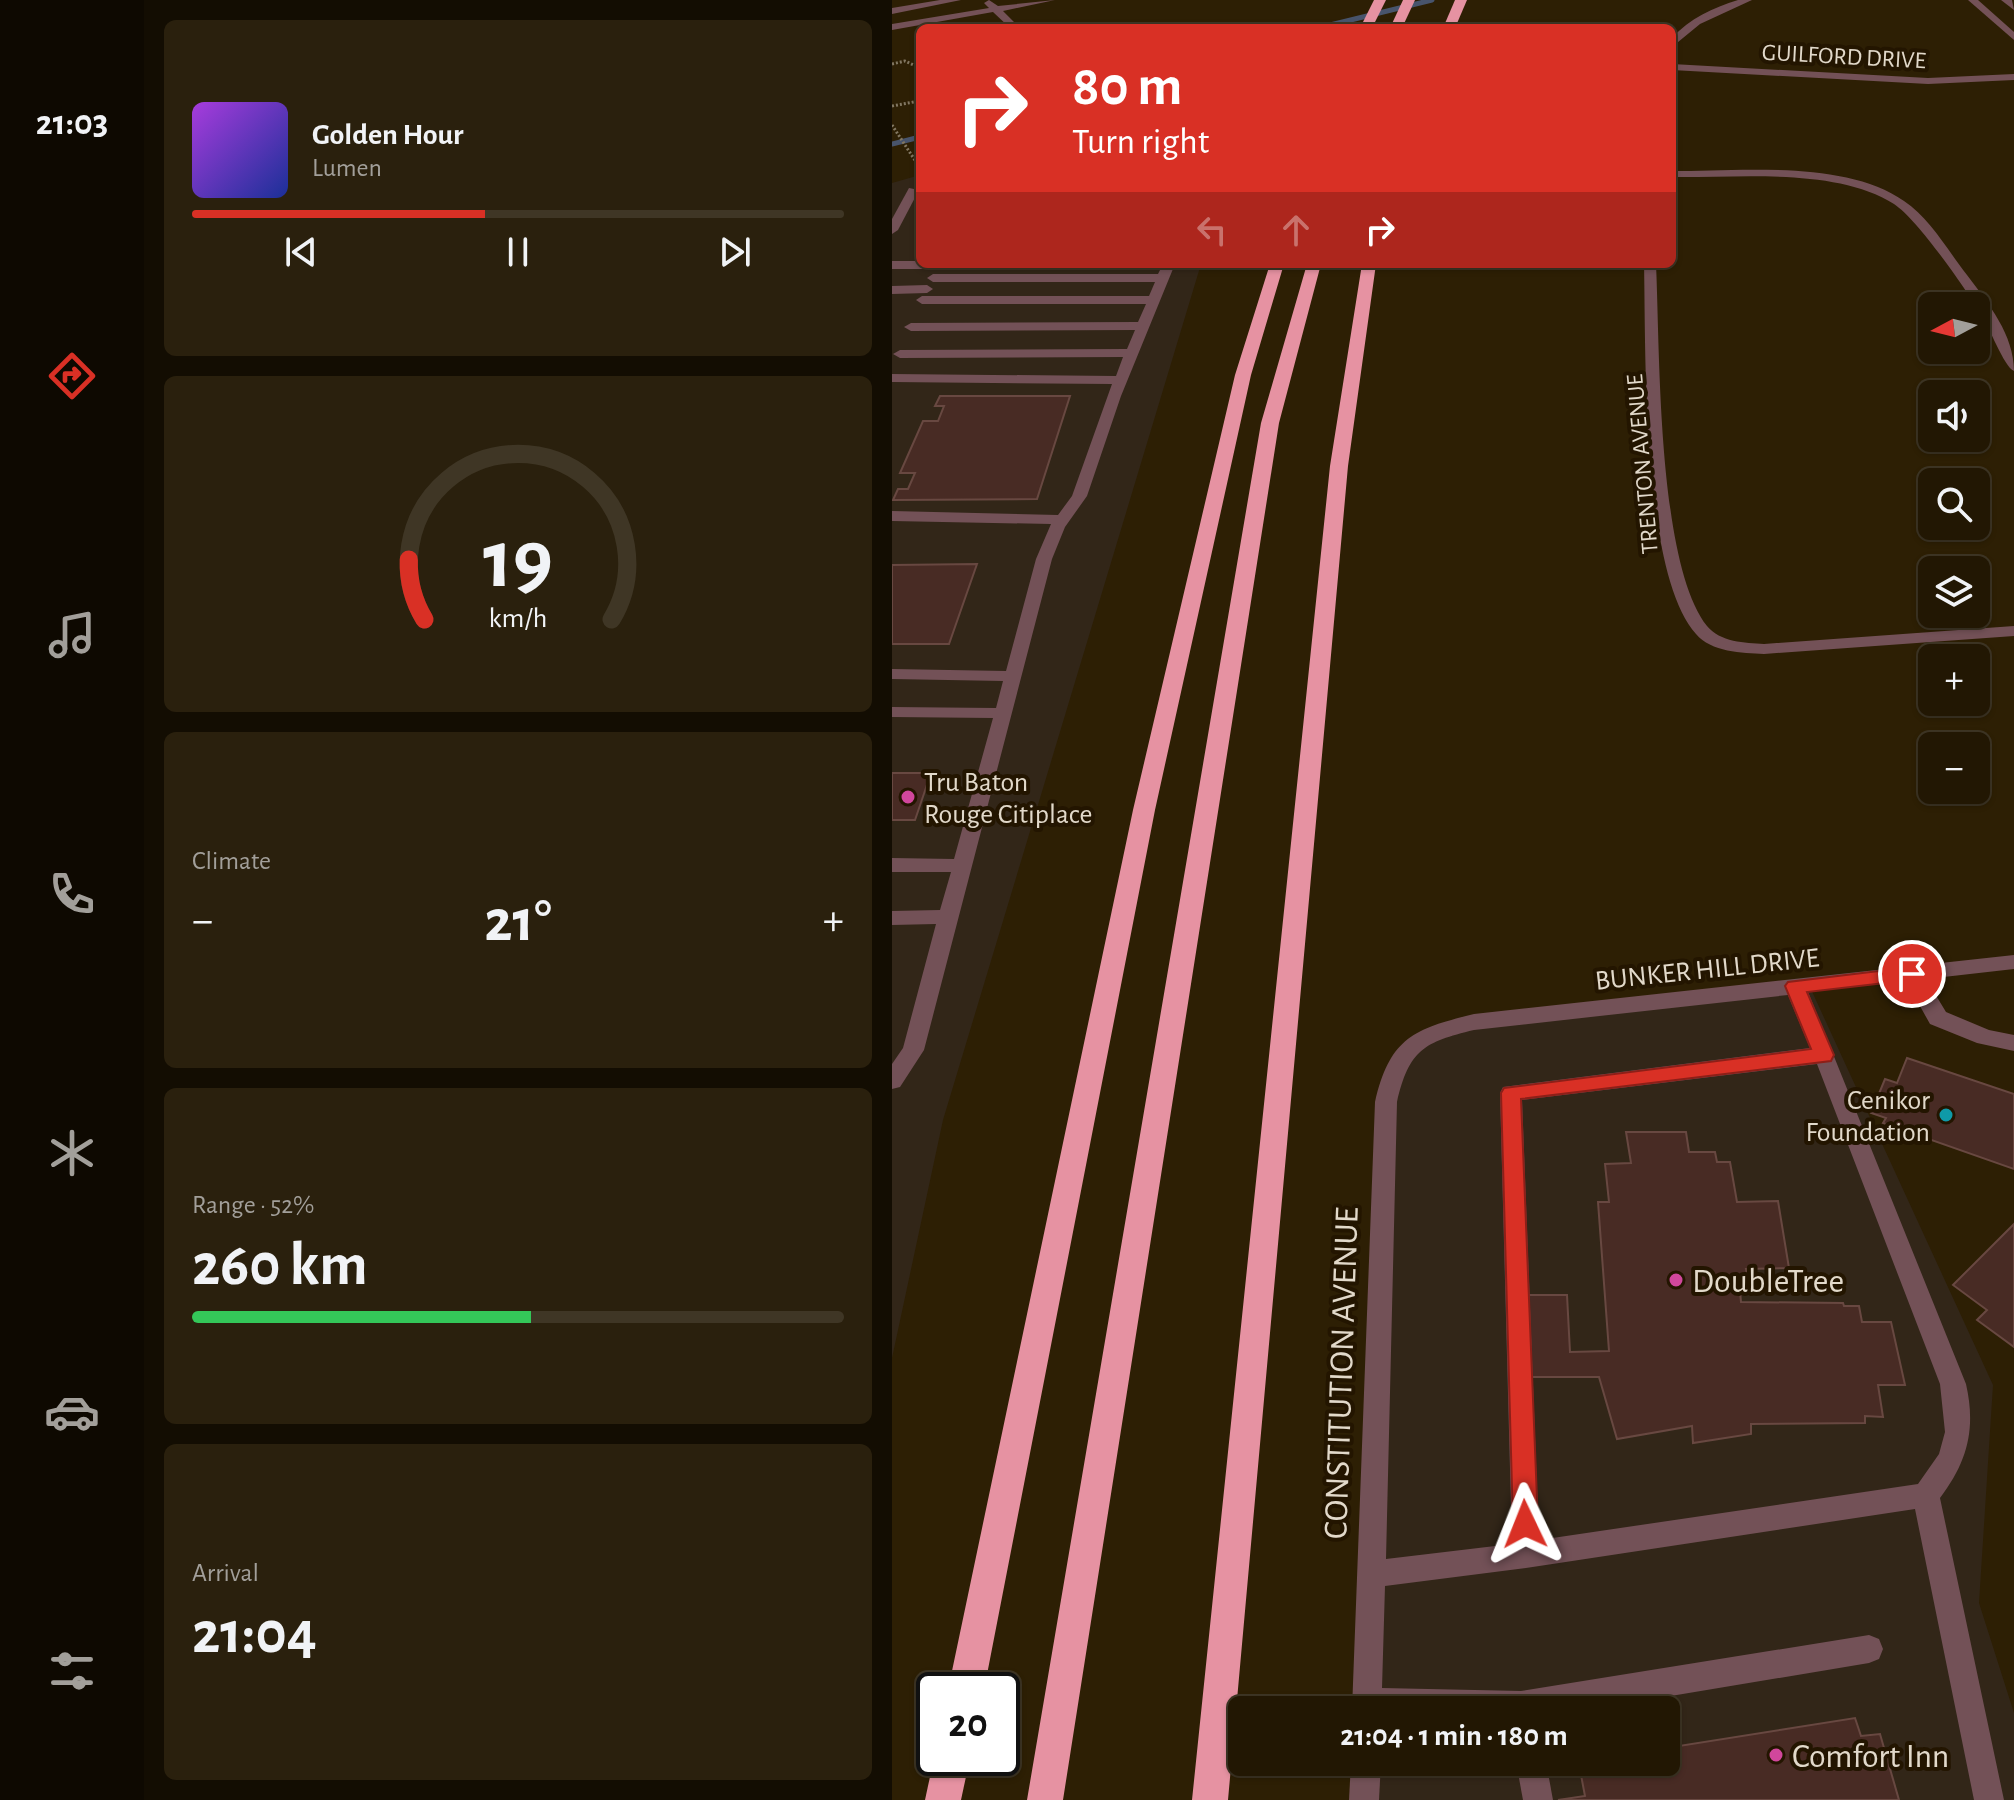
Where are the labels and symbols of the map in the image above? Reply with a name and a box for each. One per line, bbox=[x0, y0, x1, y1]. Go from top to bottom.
street label: GUILFORD DRIVE bbox=[1761, 41, 1927, 73]
north arrow bbox=[1918, 292, 1990, 364]
street label: TRENTON AVENUE bbox=[1623, 373, 1663, 555]
place label: Tru Baton Rouge Citiplace bbox=[924, 769, 1093, 829]
marker: Tru Baton Rouge Citiplace bbox=[899, 788, 917, 806]
pin bbox=[1878, 940, 1946, 1008]
street label: BUNKER HILL DRIVE bbox=[1594, 944, 1821, 996]
place label: Cenikor Foundation bbox=[1806, 1087, 1930, 1147]
marker: Cenikor Foundation bbox=[1937, 1106, 1955, 1124]
street label: CONSTITUTION AVENUE bbox=[1319, 1206, 1365, 1540]
place label: DoubleTree bbox=[1692, 1265, 1844, 1299]
marker: DoubleTree bbox=[1667, 1271, 1685, 1289]
position arrow bbox=[1483, 1482, 1567, 1566]
speed limit sign: 20 bbox=[916, 1672, 1020, 1776]
place label: Comfort Inn bbox=[1792, 1740, 1949, 1774]
marker: Comfort Inn bbox=[1767, 1746, 1785, 1764]

